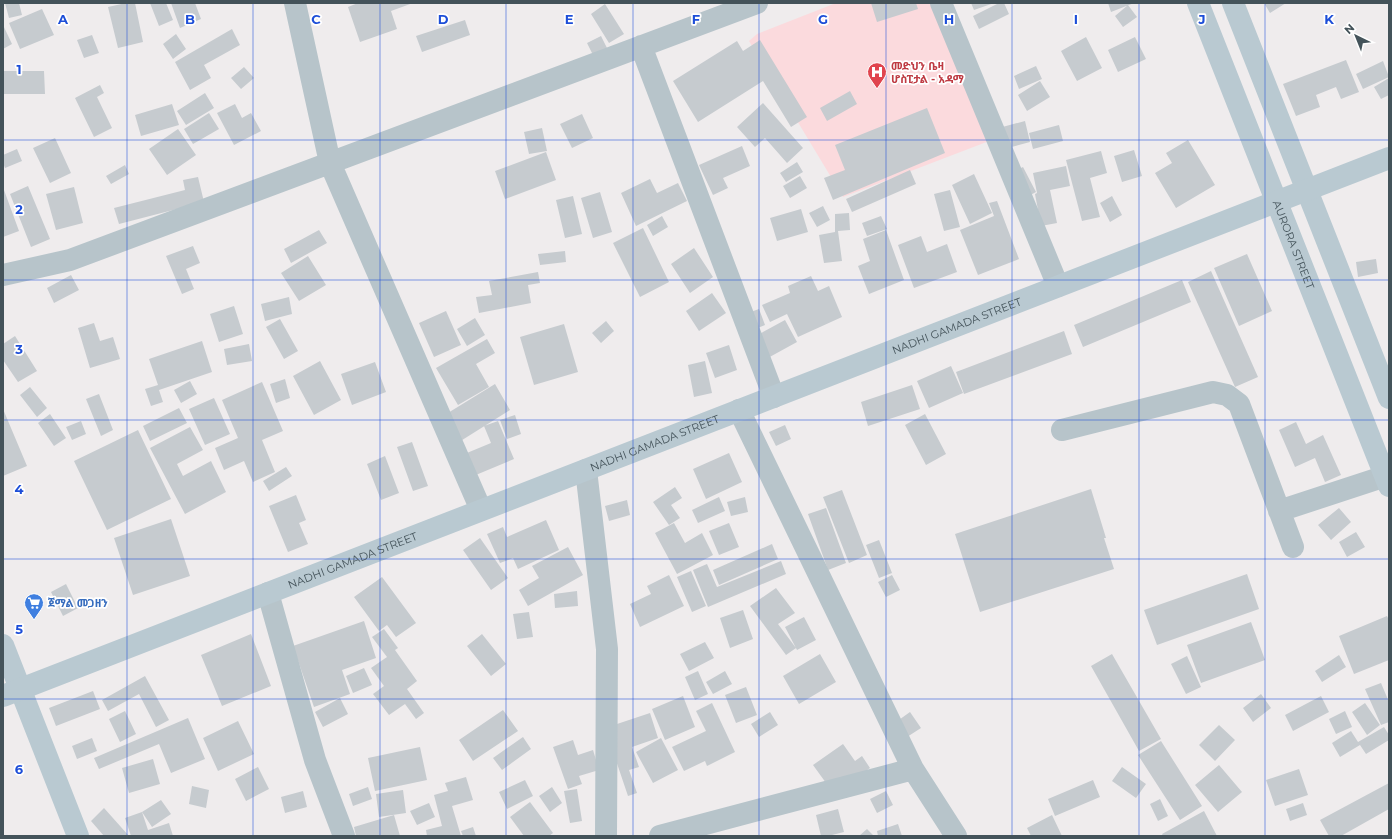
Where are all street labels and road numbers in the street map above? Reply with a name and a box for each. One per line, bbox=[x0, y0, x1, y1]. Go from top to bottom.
street label: AURORA STREET bbox=[1270, 198, 1318, 292]
street label: NADHI GAMADA STREET bbox=[890, 294, 1024, 357]
street label: NADHI GAMADA STREET bbox=[588, 411, 722, 474]
street label: NADHI GAMADA STREET bbox=[286, 529, 420, 592]

